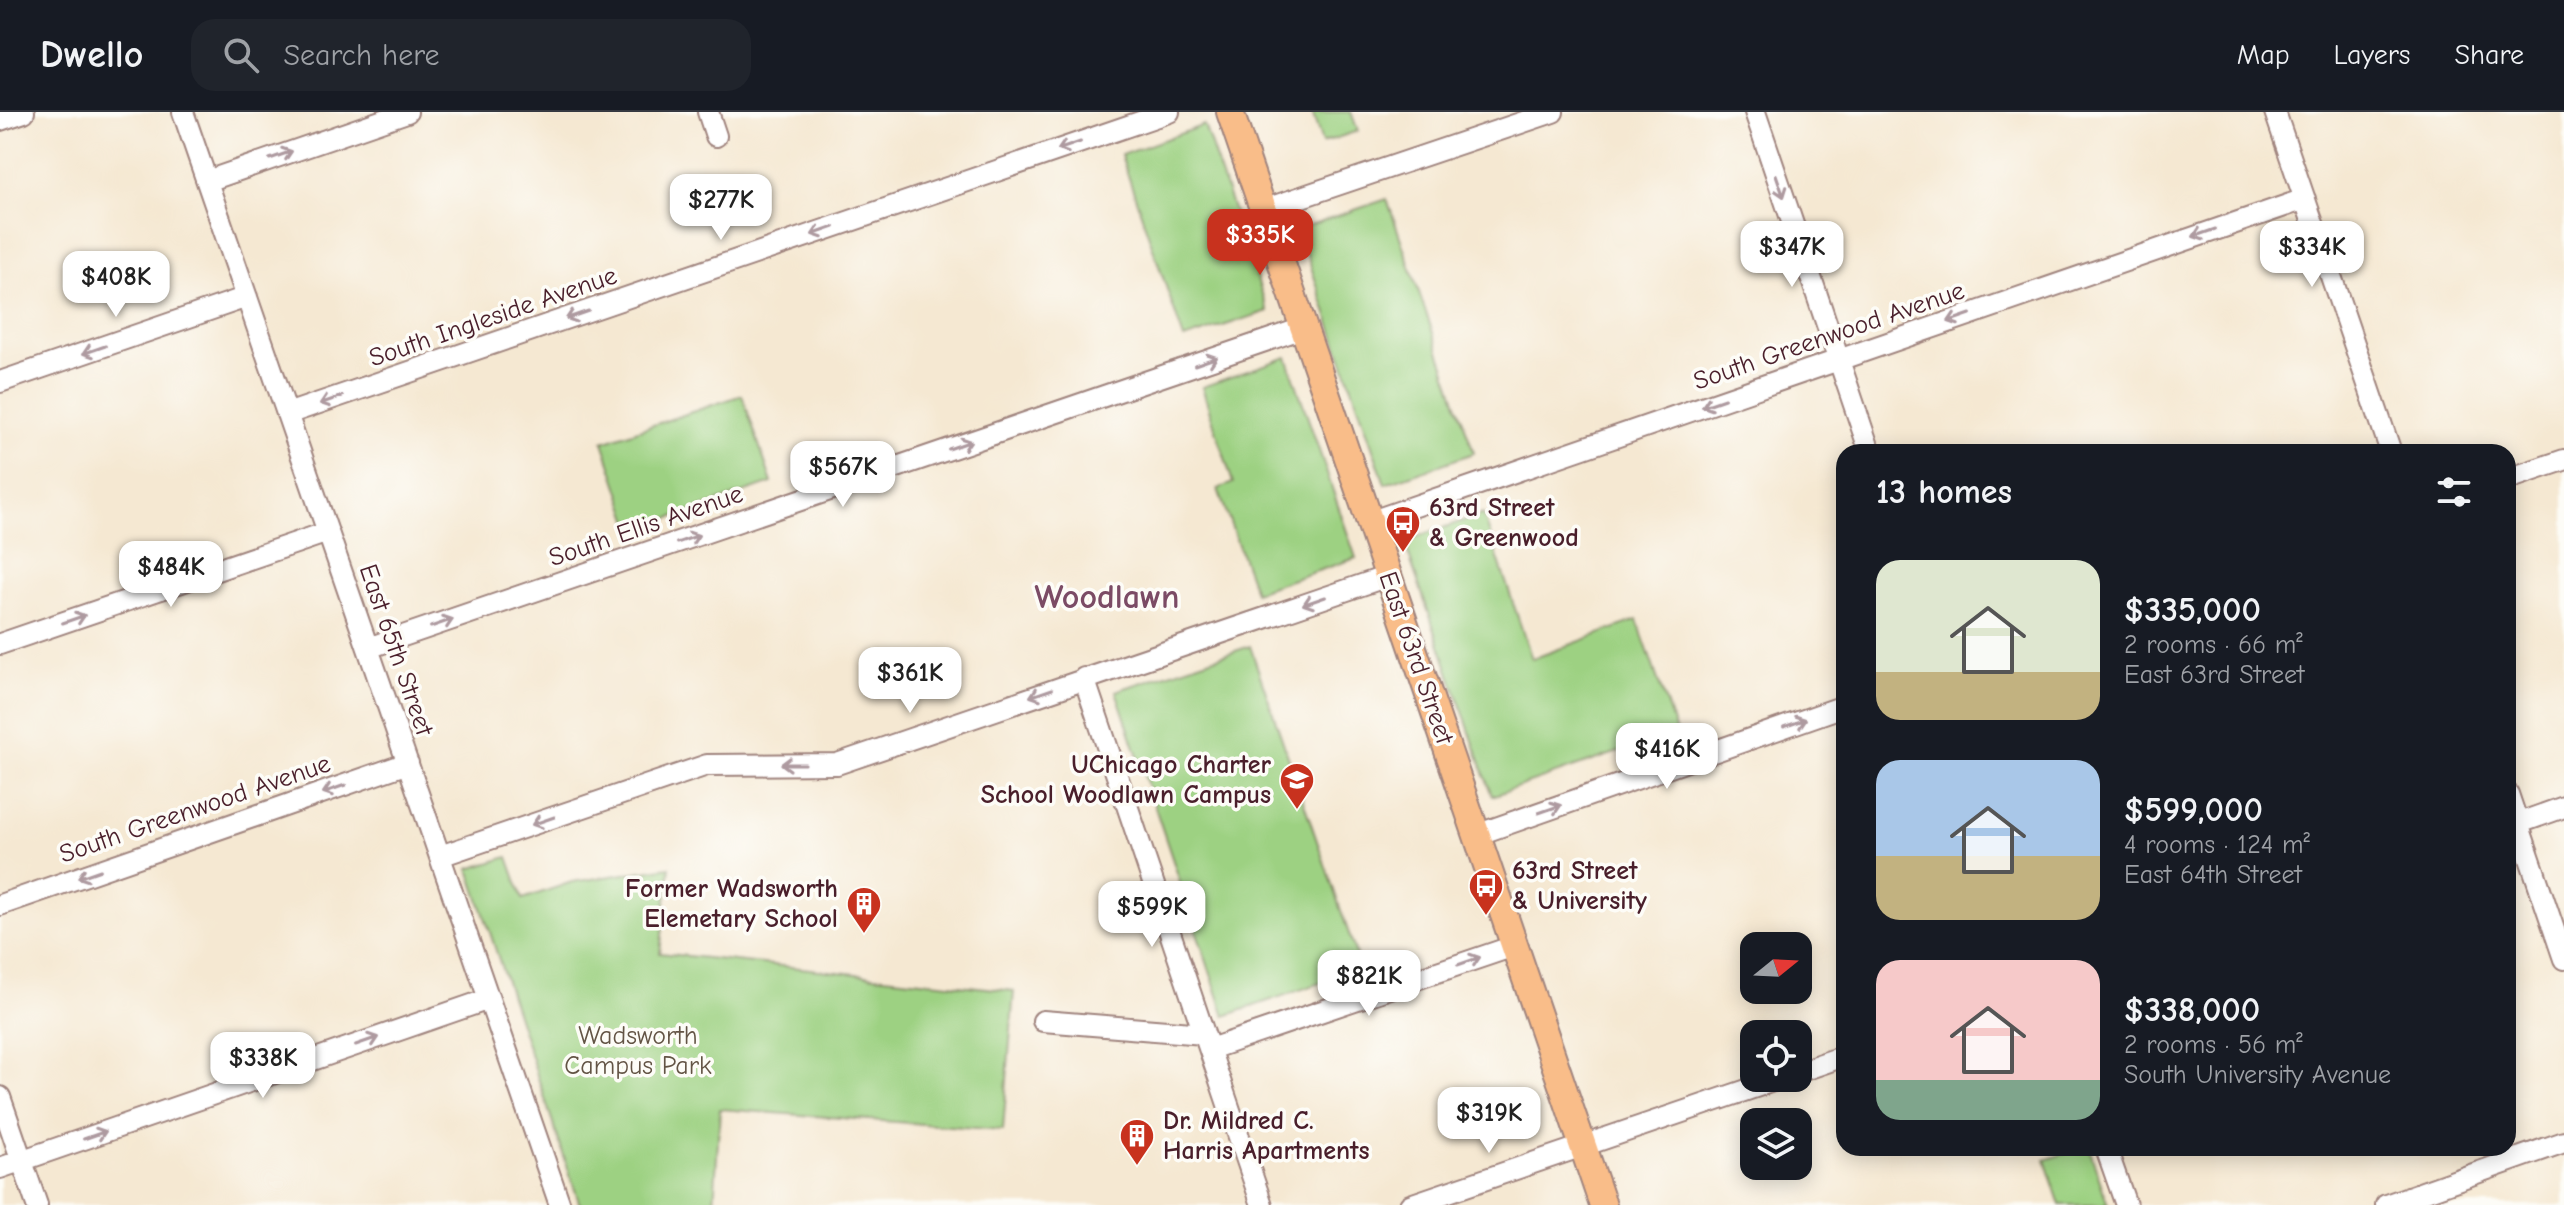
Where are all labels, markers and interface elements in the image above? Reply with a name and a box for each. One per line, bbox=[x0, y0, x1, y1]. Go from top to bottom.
search box bbox=[191, 19, 751, 91]
text: Dwello bbox=[40, 33, 143, 77]
icon: search bbox=[219, 33, 263, 77]
text: Search here bbox=[283, 38, 440, 73]
text: Map bbox=[2237, 39, 2290, 71]
text: Layers bbox=[2334, 39, 2410, 71]
text: Share bbox=[2454, 39, 2524, 71]
one-way arrow bbox=[1056, 140, 1081, 155]
one-way arrow bbox=[268, 147, 293, 162]
one-way arrow bbox=[1773, 173, 1788, 198]
pin: $277K bbox=[665, 174, 777, 242]
text: $277K bbox=[688, 185, 754, 215]
pin: $335K bbox=[1204, 209, 1316, 277]
text: $335K bbox=[1225, 220, 1295, 250]
pin: $347K bbox=[1736, 221, 1848, 289]
pin: $334K bbox=[2256, 221, 2368, 289]
one-way arrow bbox=[810, 224, 835, 239]
one-way arrow bbox=[2192, 227, 2217, 242]
text: $347K bbox=[1758, 232, 1826, 262]
text: $334K bbox=[2278, 232, 2346, 262]
pin: $408K bbox=[60, 251, 172, 319]
street label: South Ingleside Avenue bbox=[365, 261, 621, 373]
text: $408K bbox=[81, 262, 151, 292]
street label: South Greenwood Avenue bbox=[1690, 275, 1968, 397]
one-way arrow bbox=[564, 309, 589, 324]
one-way arrow bbox=[1946, 312, 1971, 327]
one-way arrow bbox=[82, 343, 107, 358]
one-way arrow bbox=[1194, 353, 1219, 368]
one-way arrow bbox=[318, 393, 343, 408]
one-way arrow bbox=[1701, 397, 1726, 412]
one-way arrow bbox=[948, 437, 973, 452]
pin: $567K bbox=[787, 441, 899, 509]
text: $567K bbox=[808, 452, 878, 482]
icon: filters bbox=[2432, 470, 2476, 514]
text: 13 homes bbox=[1876, 472, 2012, 512]
street label: South Ellis Avenue bbox=[545, 479, 747, 573]
place label: 63rd Street & Greenwood bbox=[1429, 493, 1579, 553]
bus stop icon: 63rd Street & Greenwood bbox=[1384, 504, 1422, 554]
one-way arrow bbox=[675, 530, 700, 545]
pin: $484K bbox=[115, 541, 227, 609]
text: $484K bbox=[137, 552, 205, 582]
street label: East 65th Street bbox=[353, 560, 440, 741]
street label: East 63rd Street bbox=[1372, 568, 1460, 750]
district label: Woodlawn bbox=[1034, 577, 1180, 617]
text: $335,000 bbox=[2124, 590, 2261, 630]
icon: home bbox=[1940, 592, 2036, 688]
one-way arrow bbox=[1302, 594, 1327, 609]
one-way arrow bbox=[61, 611, 86, 626]
one-way arrow bbox=[429, 615, 454, 630]
text: 2 rooms · 66 m² bbox=[2124, 630, 2303, 660]
pin: $361K bbox=[854, 647, 966, 715]
text: $361K bbox=[877, 658, 943, 688]
text: East 63rd Street bbox=[2124, 660, 2304, 690]
one-way arrow bbox=[1029, 687, 1054, 702]
one-way arrow bbox=[1782, 715, 1807, 729]
pin: $416K bbox=[1611, 723, 1723, 791]
text: $416K bbox=[1634, 734, 1700, 764]
street label: South Greenwood Avenue bbox=[56, 748, 334, 870]
place label: UChicago Charter School Woodlawn Campus bbox=[981, 750, 1272, 810]
one-way arrow bbox=[780, 756, 807, 772]
school or university icon: UChicago Charter School Woodlawn Campus bbox=[1278, 761, 1316, 811]
one-way arrow bbox=[322, 782, 347, 797]
text: $599,000 bbox=[2124, 790, 2263, 830]
icon: home bbox=[1940, 792, 2036, 888]
one-way arrow bbox=[1537, 801, 1562, 815]
one-way arrow bbox=[531, 815, 556, 829]
text: 4 rooms · 124 m² bbox=[2124, 830, 2310, 860]
place label: 63rd Street & University bbox=[1512, 856, 1647, 916]
text: East 64th Street bbox=[2124, 860, 2302, 890]
bus stop icon: 63rd Street & University bbox=[1467, 867, 1505, 917]
one-way arrow bbox=[76, 868, 101, 883]
place label: Former Wadsworth Elemetary School bbox=[625, 874, 838, 934]
pin: $599K bbox=[1096, 881, 1208, 949]
building icon: Former Wadsworth Elemetary School bbox=[845, 885, 883, 935]
text: $599K bbox=[1116, 892, 1188, 922]
north arrow bbox=[1740, 932, 1812, 1004]
map controls bbox=[1740, 932, 1812, 1180]
pin: $821K bbox=[1313, 950, 1425, 1018]
one-way arrow bbox=[1457, 952, 1482, 967]
text: $821K bbox=[1336, 961, 1402, 991]
text: $338,000 bbox=[2124, 990, 2260, 1030]
icon: home bbox=[1940, 992, 2036, 1088]
button: locate bbox=[1740, 1020, 1812, 1092]
park label: Wadsworth Campus Park bbox=[564, 1021, 712, 1081]
text: 2 rooms · 56 m² bbox=[2124, 1030, 2303, 1060]
pin: $338K bbox=[207, 1032, 319, 1100]
one-way arrow bbox=[355, 1032, 380, 1047]
text: $338K bbox=[228, 1043, 298, 1073]
text: South University Avenue bbox=[2124, 1060, 2391, 1090]
pin: $319K bbox=[1433, 1087, 1545, 1155]
text: $319K bbox=[1456, 1098, 1522, 1128]
place label: Dr. Mildred C. Harris Apartments bbox=[1163, 1106, 1370, 1166]
button: layers bbox=[1740, 1108, 1812, 1180]
building icon: Dr. Mildred C. Harris Apartments bbox=[1118, 1117, 1156, 1167]
one-way arrow bbox=[83, 1127, 107, 1141]

